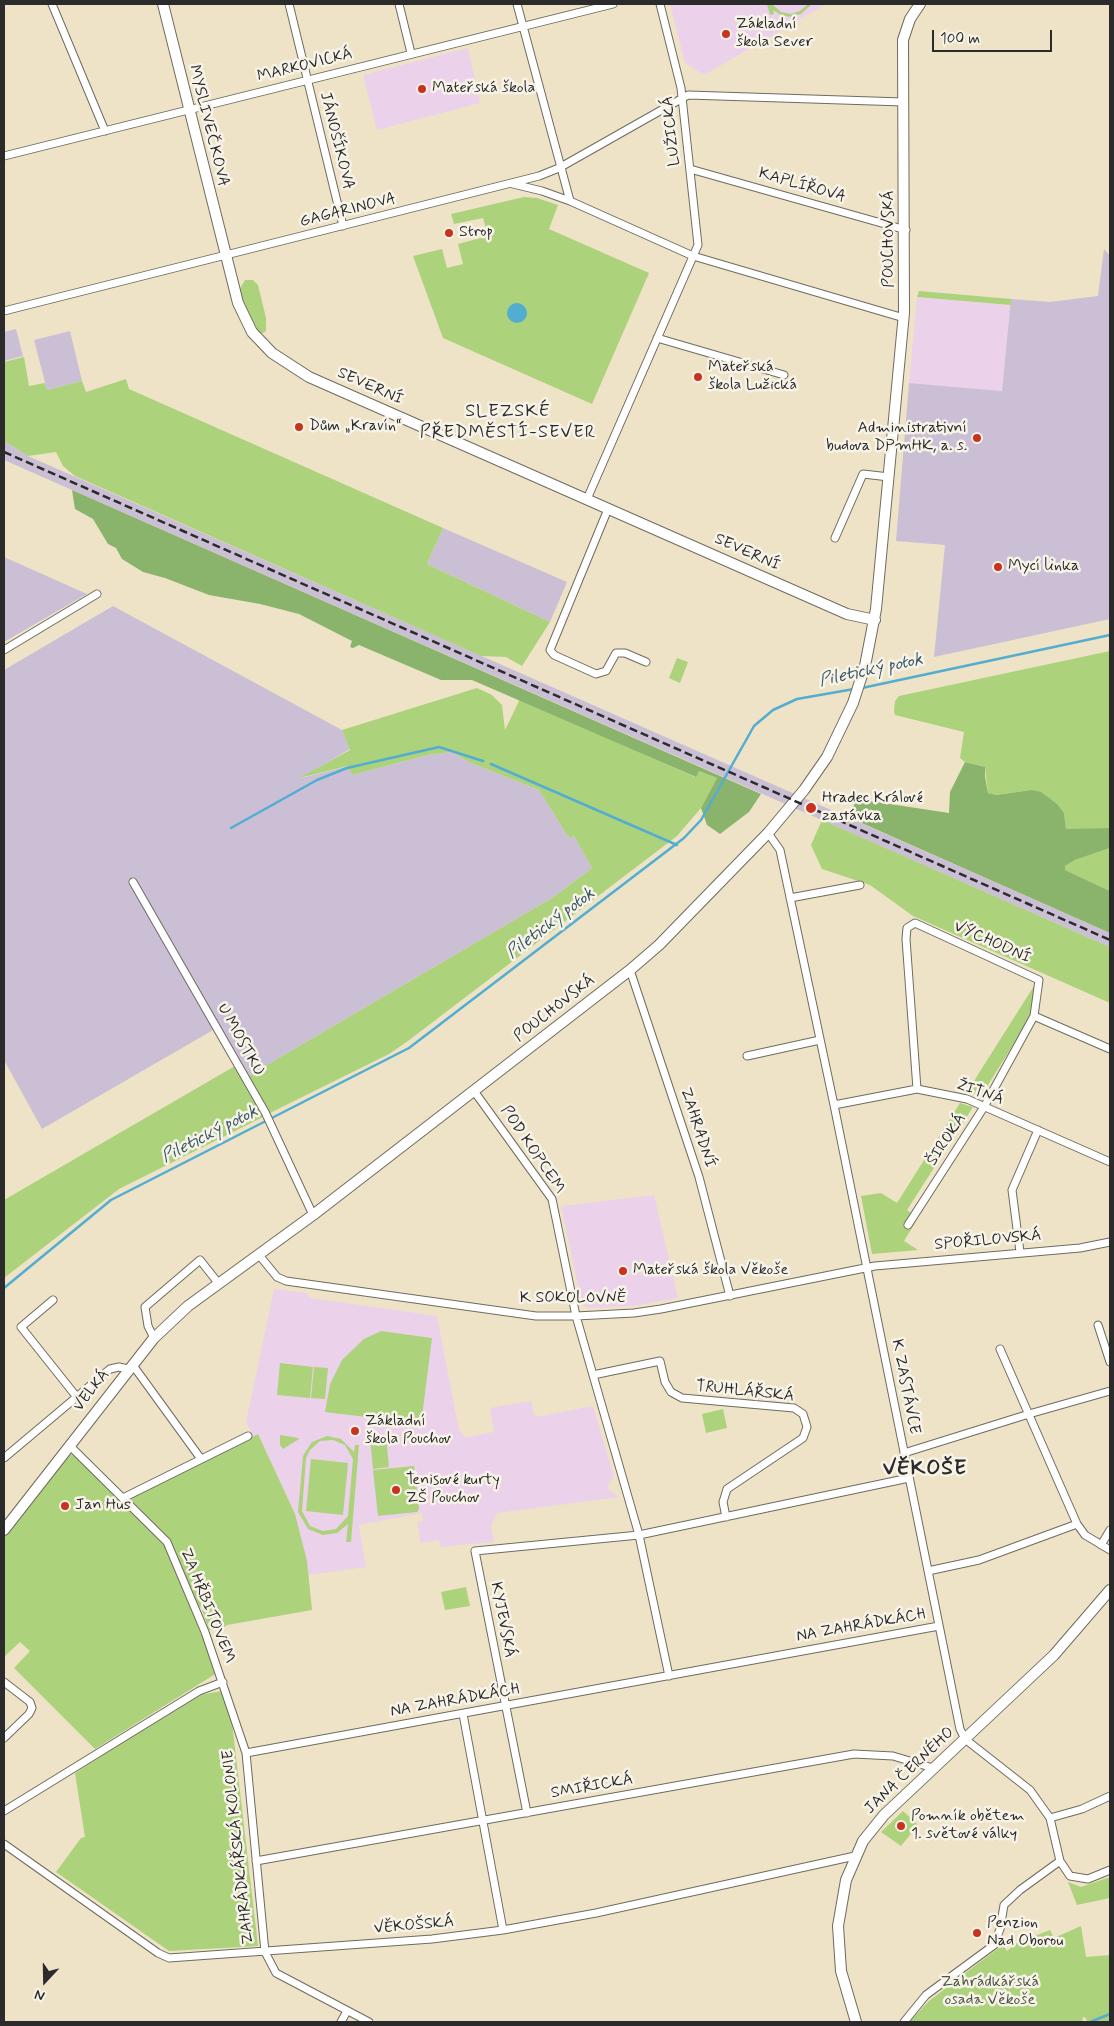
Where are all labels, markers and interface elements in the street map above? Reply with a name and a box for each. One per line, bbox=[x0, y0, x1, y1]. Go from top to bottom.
place label: Základní škola Sever bbox=[736, 15, 813, 53]
scale bar bbox=[934, 20, 1054, 52]
marker: Základní škola Sever bbox=[720, 28, 732, 40]
text: 100 m bbox=[940, 29, 980, 49]
street label: MARKOVICKÁ bbox=[255, 45, 355, 87]
street label: MYSLIVEČKOVA bbox=[184, 63, 232, 189]
place label: Mateřská škola bbox=[432, 79, 535, 99]
marker: Mateřská škola bbox=[416, 83, 428, 95]
street label: JÁNOŠÍKOVA bbox=[315, 90, 357, 192]
street label: LUŽICKÁ bbox=[659, 95, 685, 167]
street label: KAPLÍŘOVA bbox=[756, 164, 848, 208]
street label: GAGARINOVA bbox=[298, 190, 398, 232]
street label: POUCHOVSKÁ bbox=[880, 190, 900, 288]
place label: Strop bbox=[459, 223, 493, 243]
marker: Strop bbox=[443, 227, 455, 239]
place label: Mateřská škola Lužická bbox=[708, 358, 797, 396]
street label: SEVERNÍ bbox=[334, 364, 406, 410]
marker: Mateřská škola Lužická bbox=[692, 371, 704, 383]
district label: SLEZSKÉ PŘEDMĚSTÍ-SEVER bbox=[415, 401, 601, 444]
place label: Dům „Kravín“ bbox=[309, 417, 402, 437]
place label: Administrativní budova DPmHK, a. s. bbox=[826, 419, 967, 457]
marker: Dům „Kravín“ bbox=[293, 421, 305, 433]
marker: Administrativní budova DPmHK, a. s. bbox=[971, 432, 983, 444]
street label: SEVERNÍ bbox=[711, 530, 783, 576]
place label: Mycí linka bbox=[1008, 557, 1079, 577]
marker: Mycí linka bbox=[992, 561, 1004, 573]
water label: Piletický potok bbox=[817, 649, 925, 693]
place label: Hradec Králové zastávka bbox=[822, 789, 923, 827]
marker: Hradec Králové zastávka bbox=[804, 801, 818, 815]
water label: Piletický potok bbox=[502, 884, 600, 964]
street label: VÝCHODNÍ bbox=[951, 918, 1033, 968]
street label: POUCHOVSKÁ bbox=[511, 971, 599, 1047]
street label: U MOSTKU bbox=[212, 1000, 268, 1080]
street label: ŽITNÁ bbox=[954, 1076, 1006, 1110]
street label: ZAHRADNÍ bbox=[675, 1085, 719, 1171]
water label: Piletický potok bbox=[158, 1101, 262, 1169]
street label: POD KOPCEM bbox=[496, 1102, 568, 1198]
street label: ŠIROKÁ bbox=[923, 1110, 971, 1170]
street label: SPOŘILOVSKÁ bbox=[934, 1227, 1042, 1255]
place label: Mateřská škola Věkoše bbox=[633, 1261, 788, 1281]
marker: Mateřská škola Věkoše bbox=[617, 1265, 629, 1277]
street label: K SOKOLOVNĚ bbox=[520, 1289, 626, 1309]
street label: K ZASTÁVCE bbox=[886, 1338, 924, 1436]
street label: VELKÁ bbox=[70, 1366, 114, 1416]
street label: TRUHLÁŘSKÁ bbox=[695, 1377, 795, 1407]
place label: Základní škola Pouchov bbox=[365, 1412, 451, 1450]
marker: Základní škola Pouchov bbox=[349, 1425, 361, 1437]
district label: VĚKOŠE bbox=[882, 1457, 968, 1483]
place label: Tenisové kurty ZŠ Pouchov bbox=[406, 1471, 500, 1509]
marker: Tenisové kurty ZŠ Pouchov bbox=[390, 1484, 402, 1496]
place label: Jan Hus bbox=[75, 1496, 131, 1516]
marker: Jan Hus bbox=[59, 1500, 71, 1512]
street label: ZA HŘBITOVEM bbox=[175, 1546, 239, 1666]
street label: KYJEVSKÁ bbox=[485, 1581, 519, 1659]
street label: NA ZAHRÁDKÁCH bbox=[795, 1605, 927, 1647]
street label: NA ZAHRÁDKÁCH bbox=[389, 1680, 521, 1722]
street label: JANA ČERNÉHO bbox=[861, 1723, 959, 1819]
street label: ZAHRÁDKÁŘSKÁ KOLONIE bbox=[219, 1749, 259, 1945]
street label: SMIŘICKÁ bbox=[549, 1770, 635, 1804]
place label: Pomník obětem 1. světové války bbox=[911, 1807, 1025, 1845]
marker: Pomník obětem 1. světové války bbox=[895, 1820, 907, 1832]
street label: VĚKOŠSKÁ bbox=[373, 1913, 455, 1939]
place label: Penzion Nad Oborou bbox=[987, 1914, 1063, 1952]
marker: Penzion Nad Oborou bbox=[971, 1927, 983, 1939]
north arrow bbox=[20, 1956, 70, 2006]
park label: Zahrádkářská osada Věkoše bbox=[941, 1973, 1039, 2011]
text: N bbox=[32, 1985, 47, 2005]

